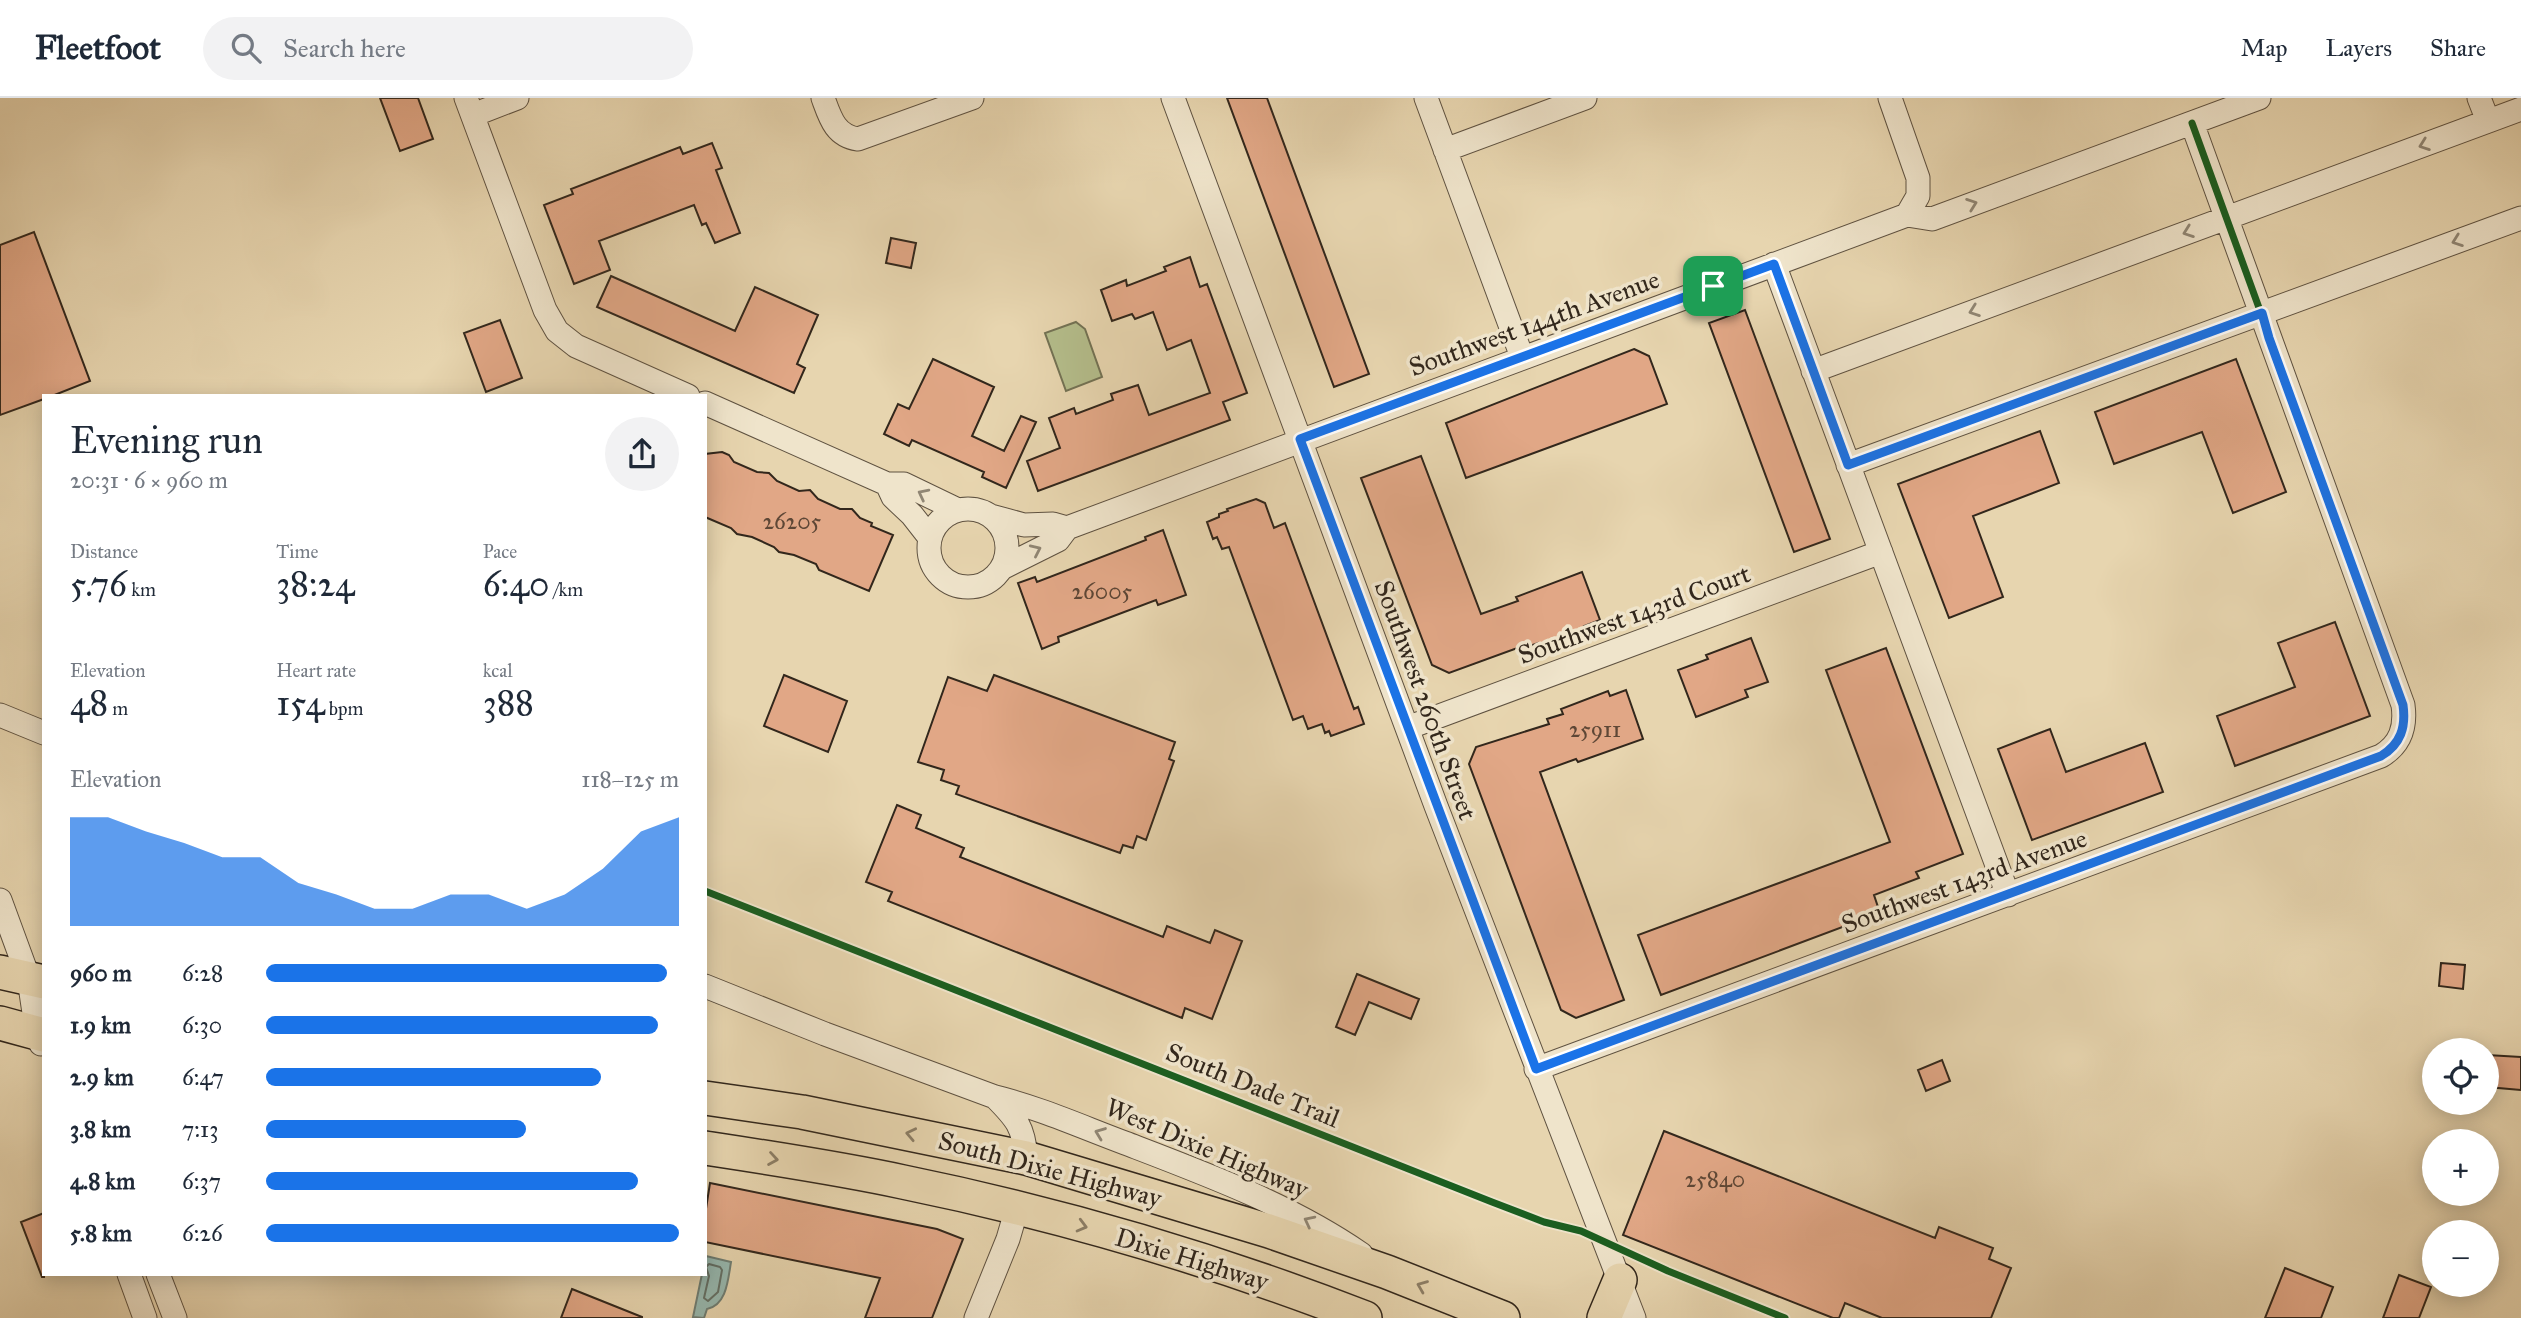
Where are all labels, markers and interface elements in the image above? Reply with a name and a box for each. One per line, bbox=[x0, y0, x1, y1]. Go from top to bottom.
search box bbox=[203, 17, 693, 80]
text: Fleetfoot bbox=[35, 28, 161, 68]
icon: search bbox=[227, 29, 265, 67]
text: Search here bbox=[283, 32, 406, 64]
text: Map bbox=[2241, 33, 2288, 63]
text: Layers bbox=[2326, 33, 2392, 63]
text: Share bbox=[2430, 33, 2486, 63]
one-way arrow bbox=[2418, 136, 2430, 150]
one-way arrow bbox=[1966, 198, 1978, 212]
one-way arrow bbox=[2182, 224, 2194, 238]
one-way arrow bbox=[2451, 233, 2463, 247]
pin bbox=[1683, 256, 1743, 316]
street label: Southwest 144th Avenue bbox=[1405, 263, 1664, 383]
icon: arrive bbox=[1694, 267, 1732, 305]
one-way arrow bbox=[1969, 303, 1981, 317]
text: Evening run bbox=[70, 417, 263, 463]
button: share bbox=[605, 417, 679, 491]
text: 20:31 · 6 × 960 m bbox=[70, 466, 228, 494]
one-way arrow bbox=[918, 488, 930, 502]
house number: 26205 bbox=[763, 507, 822, 535]
text: Distance bbox=[70, 540, 138, 563]
text: Time bbox=[276, 540, 318, 563]
text: Pace bbox=[483, 540, 517, 563]
one-way arrow bbox=[1029, 544, 1041, 558]
street label: Southwest 143rd Court bbox=[1514, 557, 1754, 671]
text: 5.76 bbox=[70, 563, 127, 606]
text: 38:24 bbox=[276, 563, 355, 606]
text: 6:40 bbox=[483, 563, 549, 606]
street label: Southwest 260th Street bbox=[1368, 576, 1484, 824]
house number: 26005 bbox=[1072, 577, 1133, 605]
text: km bbox=[127, 578, 156, 601]
text: /km bbox=[549, 578, 583, 601]
text: Elevation bbox=[70, 659, 145, 682]
text: Heart rate bbox=[276, 659, 356, 682]
text: kcal bbox=[483, 659, 513, 682]
text: 48 bbox=[70, 682, 108, 725]
text: 154 bbox=[276, 682, 325, 725]
text: 388 bbox=[483, 682, 534, 725]
text: m bbox=[108, 697, 128, 720]
text: bpm bbox=[325, 697, 363, 720]
house number: 25911 bbox=[1569, 715, 1621, 743]
text: Elevation bbox=[70, 765, 161, 793]
text: 118–125 m bbox=[581, 765, 679, 793]
street label: Southwest 143rd Avenue bbox=[1837, 822, 2091, 940]
text: 960 m bbox=[70, 959, 132, 987]
text: 6:28 bbox=[182, 959, 223, 987]
text: 1.9 km bbox=[70, 1011, 131, 1039]
text: 6:30 bbox=[182, 1011, 222, 1039]
street label: South Dade Trail bbox=[1162, 1036, 1344, 1134]
map controls bbox=[2422, 1038, 2499, 1297]
button: locate bbox=[2422, 1038, 2499, 1115]
text: 2.9 km bbox=[70, 1063, 134, 1091]
text: 6:47 bbox=[182, 1063, 224, 1091]
street label: West Dixie Highway bbox=[1101, 1091, 1314, 1205]
text: 3.8 km bbox=[70, 1115, 131, 1143]
text: 7:13 bbox=[182, 1115, 218, 1143]
street label: South Dixie Highway bbox=[935, 1124, 1166, 1214]
one-way arrow bbox=[905, 1128, 917, 1143]
one-way arrow bbox=[1094, 1128, 1106, 1142]
button: + bbox=[2422, 1129, 2499, 1206]
one-way arrow bbox=[767, 1151, 779, 1166]
house number: 25840 bbox=[1685, 1165, 1745, 1193]
text: 4.8 km bbox=[70, 1167, 135, 1195]
text: 6:37 bbox=[182, 1167, 221, 1195]
one-way arrow bbox=[1304, 1216, 1316, 1230]
one-way arrow bbox=[1076, 1218, 1088, 1233]
text: 5.8 km bbox=[70, 1219, 132, 1247]
text: 6:26 bbox=[182, 1219, 223, 1247]
button: − bbox=[2422, 1220, 2499, 1297]
street label: Dixie Highway bbox=[1112, 1221, 1273, 1298]
one-way arrow bbox=[1417, 1280, 1429, 1294]

